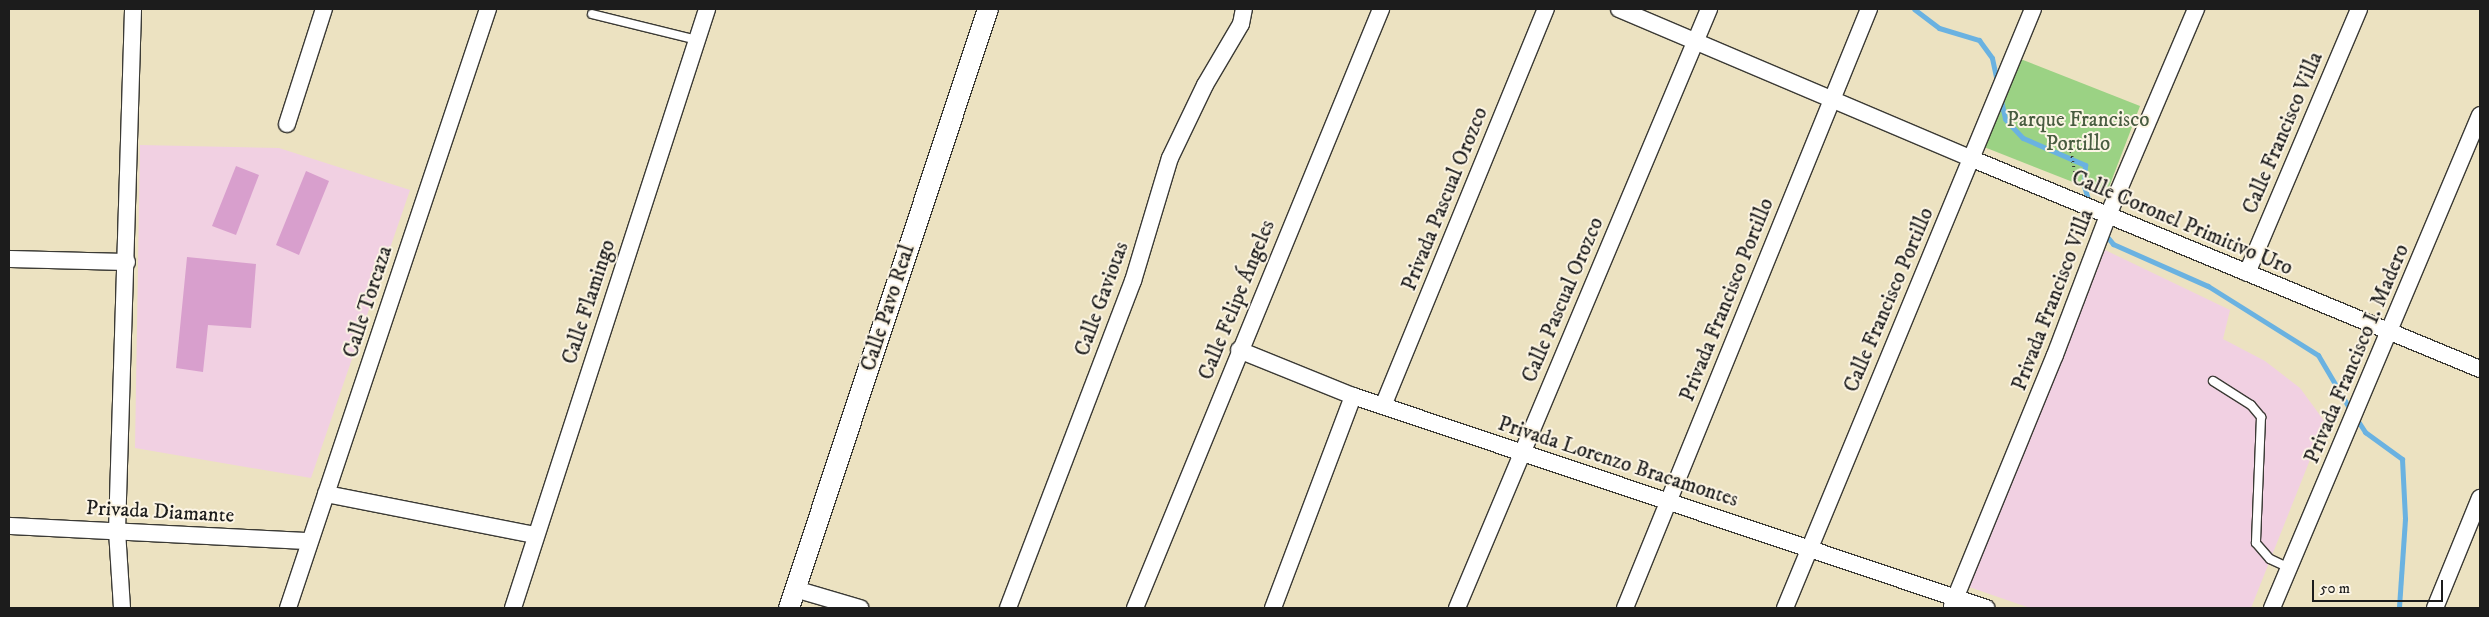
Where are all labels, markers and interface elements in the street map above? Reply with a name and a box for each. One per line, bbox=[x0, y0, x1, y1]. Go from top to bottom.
street label: Calle Francisco Villa bbox=[2238, 48, 2328, 218]
street label: Privada Pascual Orozco bbox=[1397, 104, 1493, 294]
park label: Parque Francisco Portillo bbox=[2007, 107, 2149, 157]
street label: Calle Coronel Primitivo Uro bbox=[2068, 165, 2296, 281]
street label: Privada Francisco Portillo bbox=[1675, 195, 1779, 405]
street label: Calle Francisco Portillo bbox=[1839, 204, 1939, 396]
street label: Privada Francisco Villa bbox=[2007, 206, 2099, 394]
street label: Calle Pascual Orozco bbox=[1517, 214, 1609, 386]
street label: Calle Felipe Ángeles bbox=[1193, 216, 1281, 384]
street label: Calle Flamingo bbox=[557, 237, 621, 367]
street label: Calle Gaviotas bbox=[1070, 238, 1134, 360]
street label: Privada Francisco I. Madero bbox=[2299, 241, 2415, 467]
street label: Calle Pavo Real bbox=[856, 242, 920, 374]
street label: Calle Torcaza bbox=[338, 243, 398, 361]
street label: Privada Lorenzo Bracamontes bbox=[1495, 411, 1741, 513]
street label: Privada Diamante bbox=[85, 496, 235, 528]
scale bar bbox=[2314, 570, 2445, 602]
text: 50 m bbox=[2320, 579, 2350, 598]

